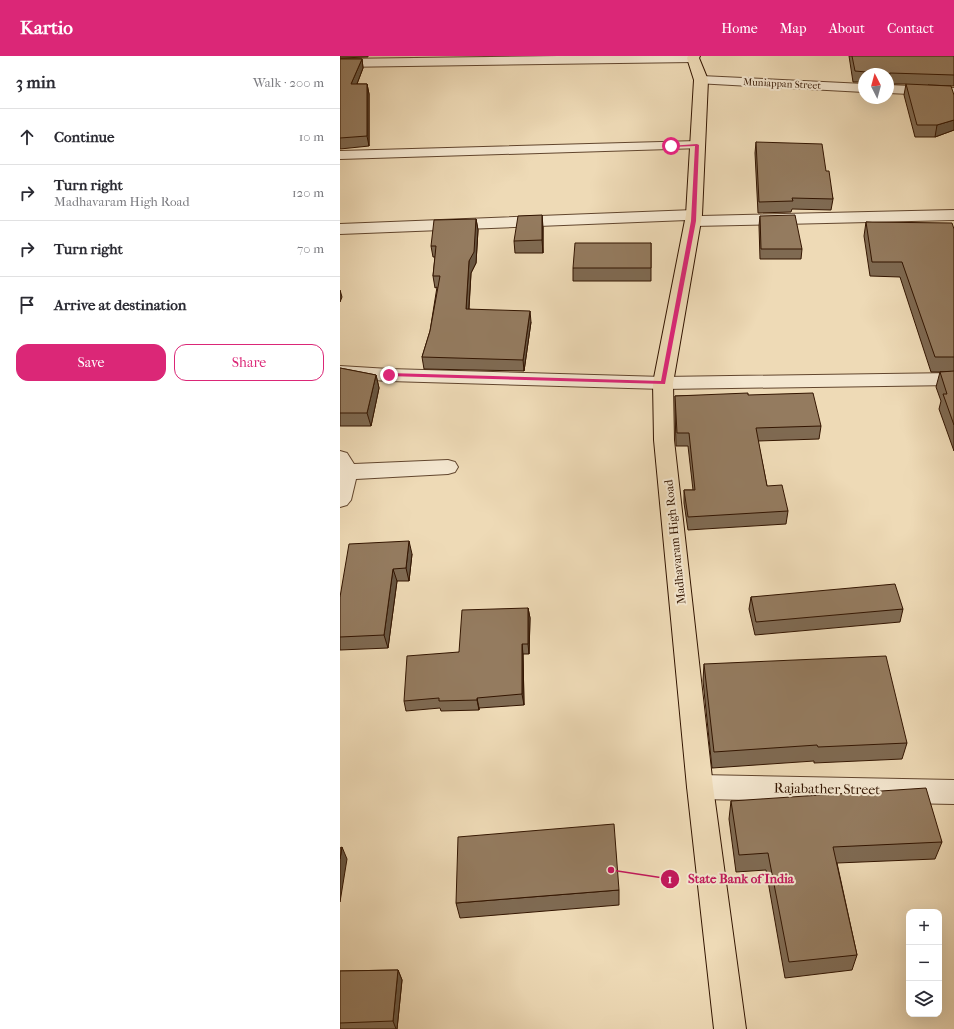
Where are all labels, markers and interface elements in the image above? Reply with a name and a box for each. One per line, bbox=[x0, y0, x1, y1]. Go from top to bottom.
text: Kartio bbox=[20, 17, 73, 39]
text: Home bbox=[721, 20, 758, 37]
text: Map bbox=[780, 20, 807, 37]
text: About bbox=[829, 20, 865, 37]
text: Contact bbox=[887, 20, 934, 37]
north arrow bbox=[858, 68, 894, 104]
text: 3 min bbox=[16, 72, 56, 92]
text: Walk · 200 m bbox=[253, 75, 324, 90]
street label: Muniappan Street bbox=[743, 76, 822, 92]
icon: ahead bbox=[16, 126, 38, 148]
text: Continue bbox=[54, 128, 114, 146]
text: 10 m bbox=[299, 129, 324, 144]
route start bbox=[662, 137, 680, 155]
text: Turn right bbox=[54, 176, 123, 194]
icon: right bbox=[16, 182, 38, 204]
text: 120 m bbox=[292, 185, 324, 200]
text: Madhavaram High Road bbox=[54, 194, 190, 209]
icon: right bbox=[16, 238, 38, 260]
text: Turn right bbox=[54, 240, 123, 258]
text: 70 m bbox=[297, 241, 324, 256]
icon: arrive bbox=[16, 294, 38, 316]
text: Arrive at destination bbox=[54, 296, 186, 314]
button: Save bbox=[16, 344, 166, 381]
button: Share bbox=[174, 344, 324, 381]
route end bbox=[380, 366, 398, 384]
street label: Madhavaram High Road bbox=[661, 479, 689, 605]
street label: Rajabather Street bbox=[774, 780, 880, 798]
callout: State Bank of India bbox=[660, 866, 802, 891]
text: State Bank of India bbox=[688, 871, 795, 886]
text: 1 bbox=[668, 872, 672, 886]
map controls bbox=[906, 909, 942, 1017]
button: + bbox=[906, 909, 942, 945]
button: − bbox=[906, 945, 942, 981]
button: layers bbox=[906, 981, 942, 1017]

